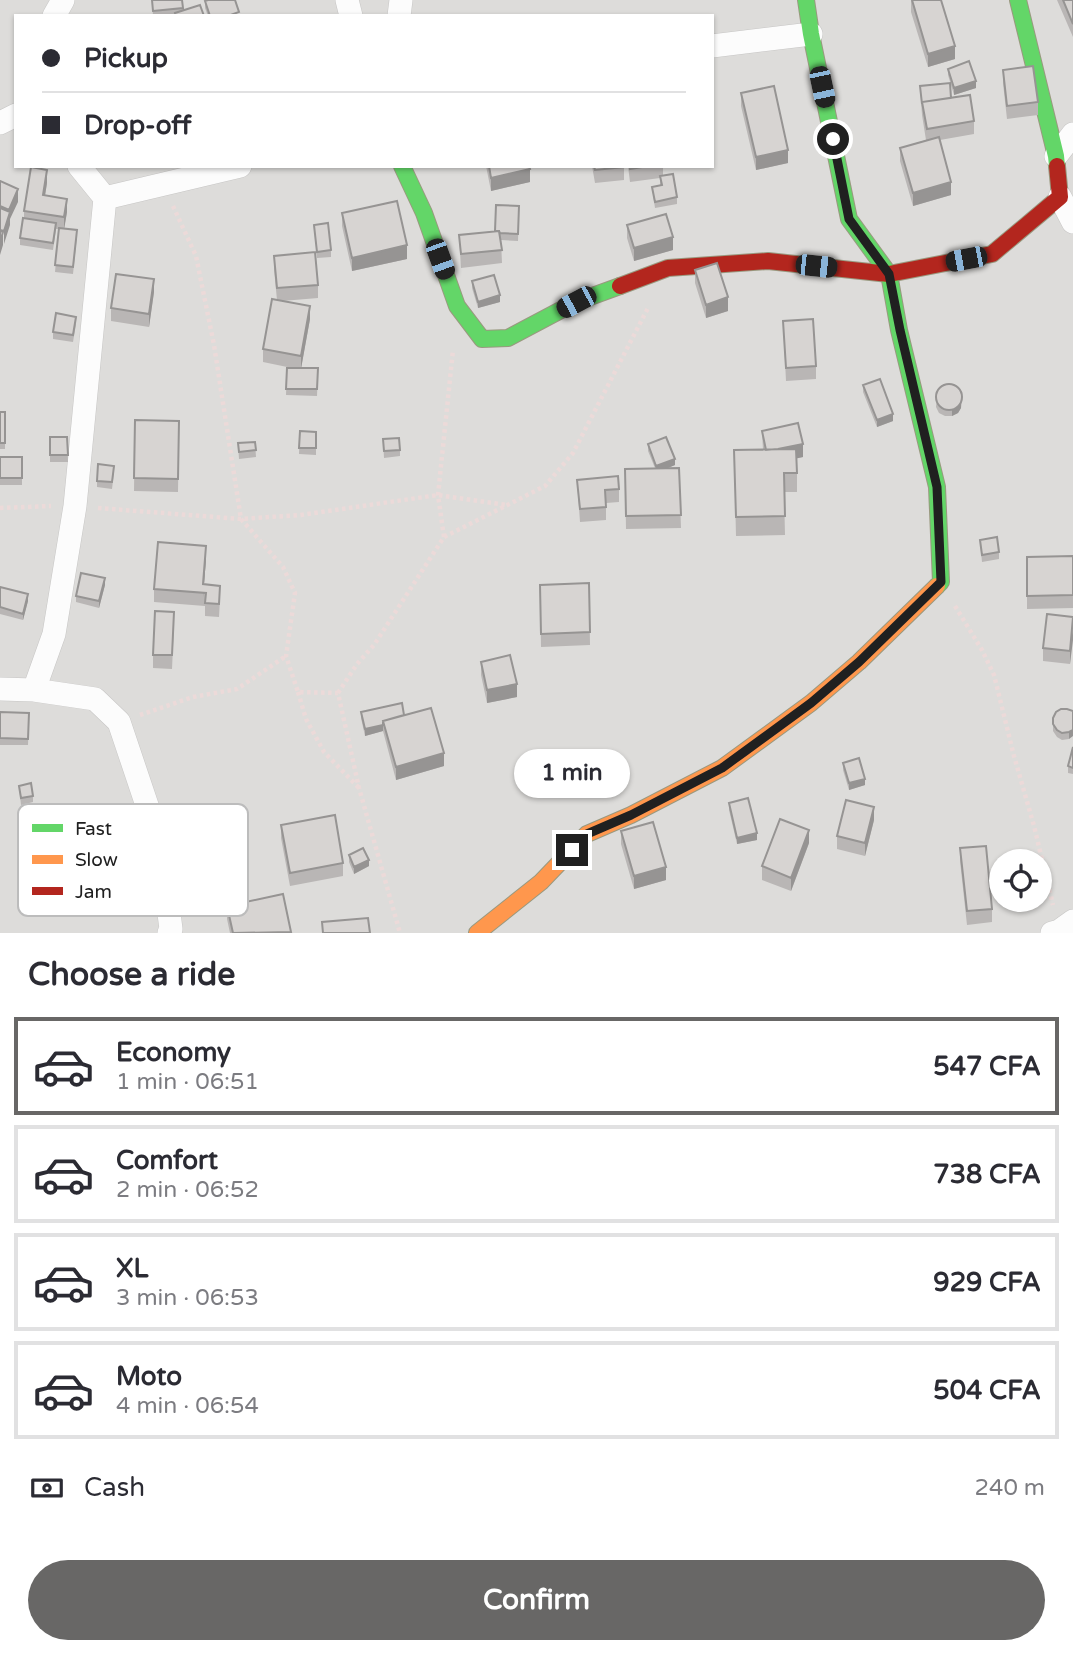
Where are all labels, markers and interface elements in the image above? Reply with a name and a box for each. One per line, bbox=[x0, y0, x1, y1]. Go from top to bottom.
text: Pickup bbox=[84, 43, 168, 74]
car bbox=[808, 64, 837, 110]
text: Drop-off bbox=[84, 110, 191, 141]
route start bbox=[817, 123, 849, 155]
car bbox=[423, 236, 458, 282]
car bbox=[944, 245, 989, 273]
car bbox=[795, 253, 838, 279]
car bbox=[553, 283, 600, 321]
callout: 1 min bbox=[514, 748, 630, 798]
text: 1 min bbox=[541, 759, 603, 787]
legend bbox=[18, 804, 248, 916]
text: Fast bbox=[75, 818, 112, 840]
route end bbox=[556, 834, 588, 866]
text: Slow bbox=[75, 849, 118, 871]
map controls bbox=[989, 849, 1052, 912]
button: locate bbox=[989, 849, 1052, 912]
text: Jam bbox=[75, 881, 112, 903]
text: Choose a ride bbox=[28, 956, 235, 994]
icon: car bbox=[32, 1035, 95, 1098]
text: Economy bbox=[116, 1037, 231, 1068]
text: 547 CFA bbox=[933, 1051, 1041, 1082]
text: 1 min · 06:51 bbox=[116, 1068, 259, 1096]
icon: car bbox=[32, 1143, 95, 1206]
text: Comfort bbox=[116, 1145, 218, 1176]
text: 738 CFA bbox=[933, 1159, 1041, 1190]
text: 2 min · 06:52 bbox=[116, 1176, 259, 1204]
icon: car bbox=[32, 1251, 95, 1314]
text: XL bbox=[116, 1253, 148, 1284]
text: 929 CFA bbox=[933, 1267, 1041, 1298]
text: 3 min · 06:53 bbox=[116, 1284, 259, 1312]
icon: car bbox=[32, 1359, 95, 1422]
text: Moto bbox=[116, 1361, 182, 1392]
text: 504 CFA bbox=[933, 1375, 1041, 1406]
text: 4 min · 06:54 bbox=[116, 1392, 259, 1420]
icon: cash bbox=[28, 1469, 66, 1507]
text: Cash bbox=[84, 1472, 145, 1503]
text: 240 m bbox=[975, 1474, 1045, 1502]
button: Confirm bbox=[28, 1560, 1045, 1640]

